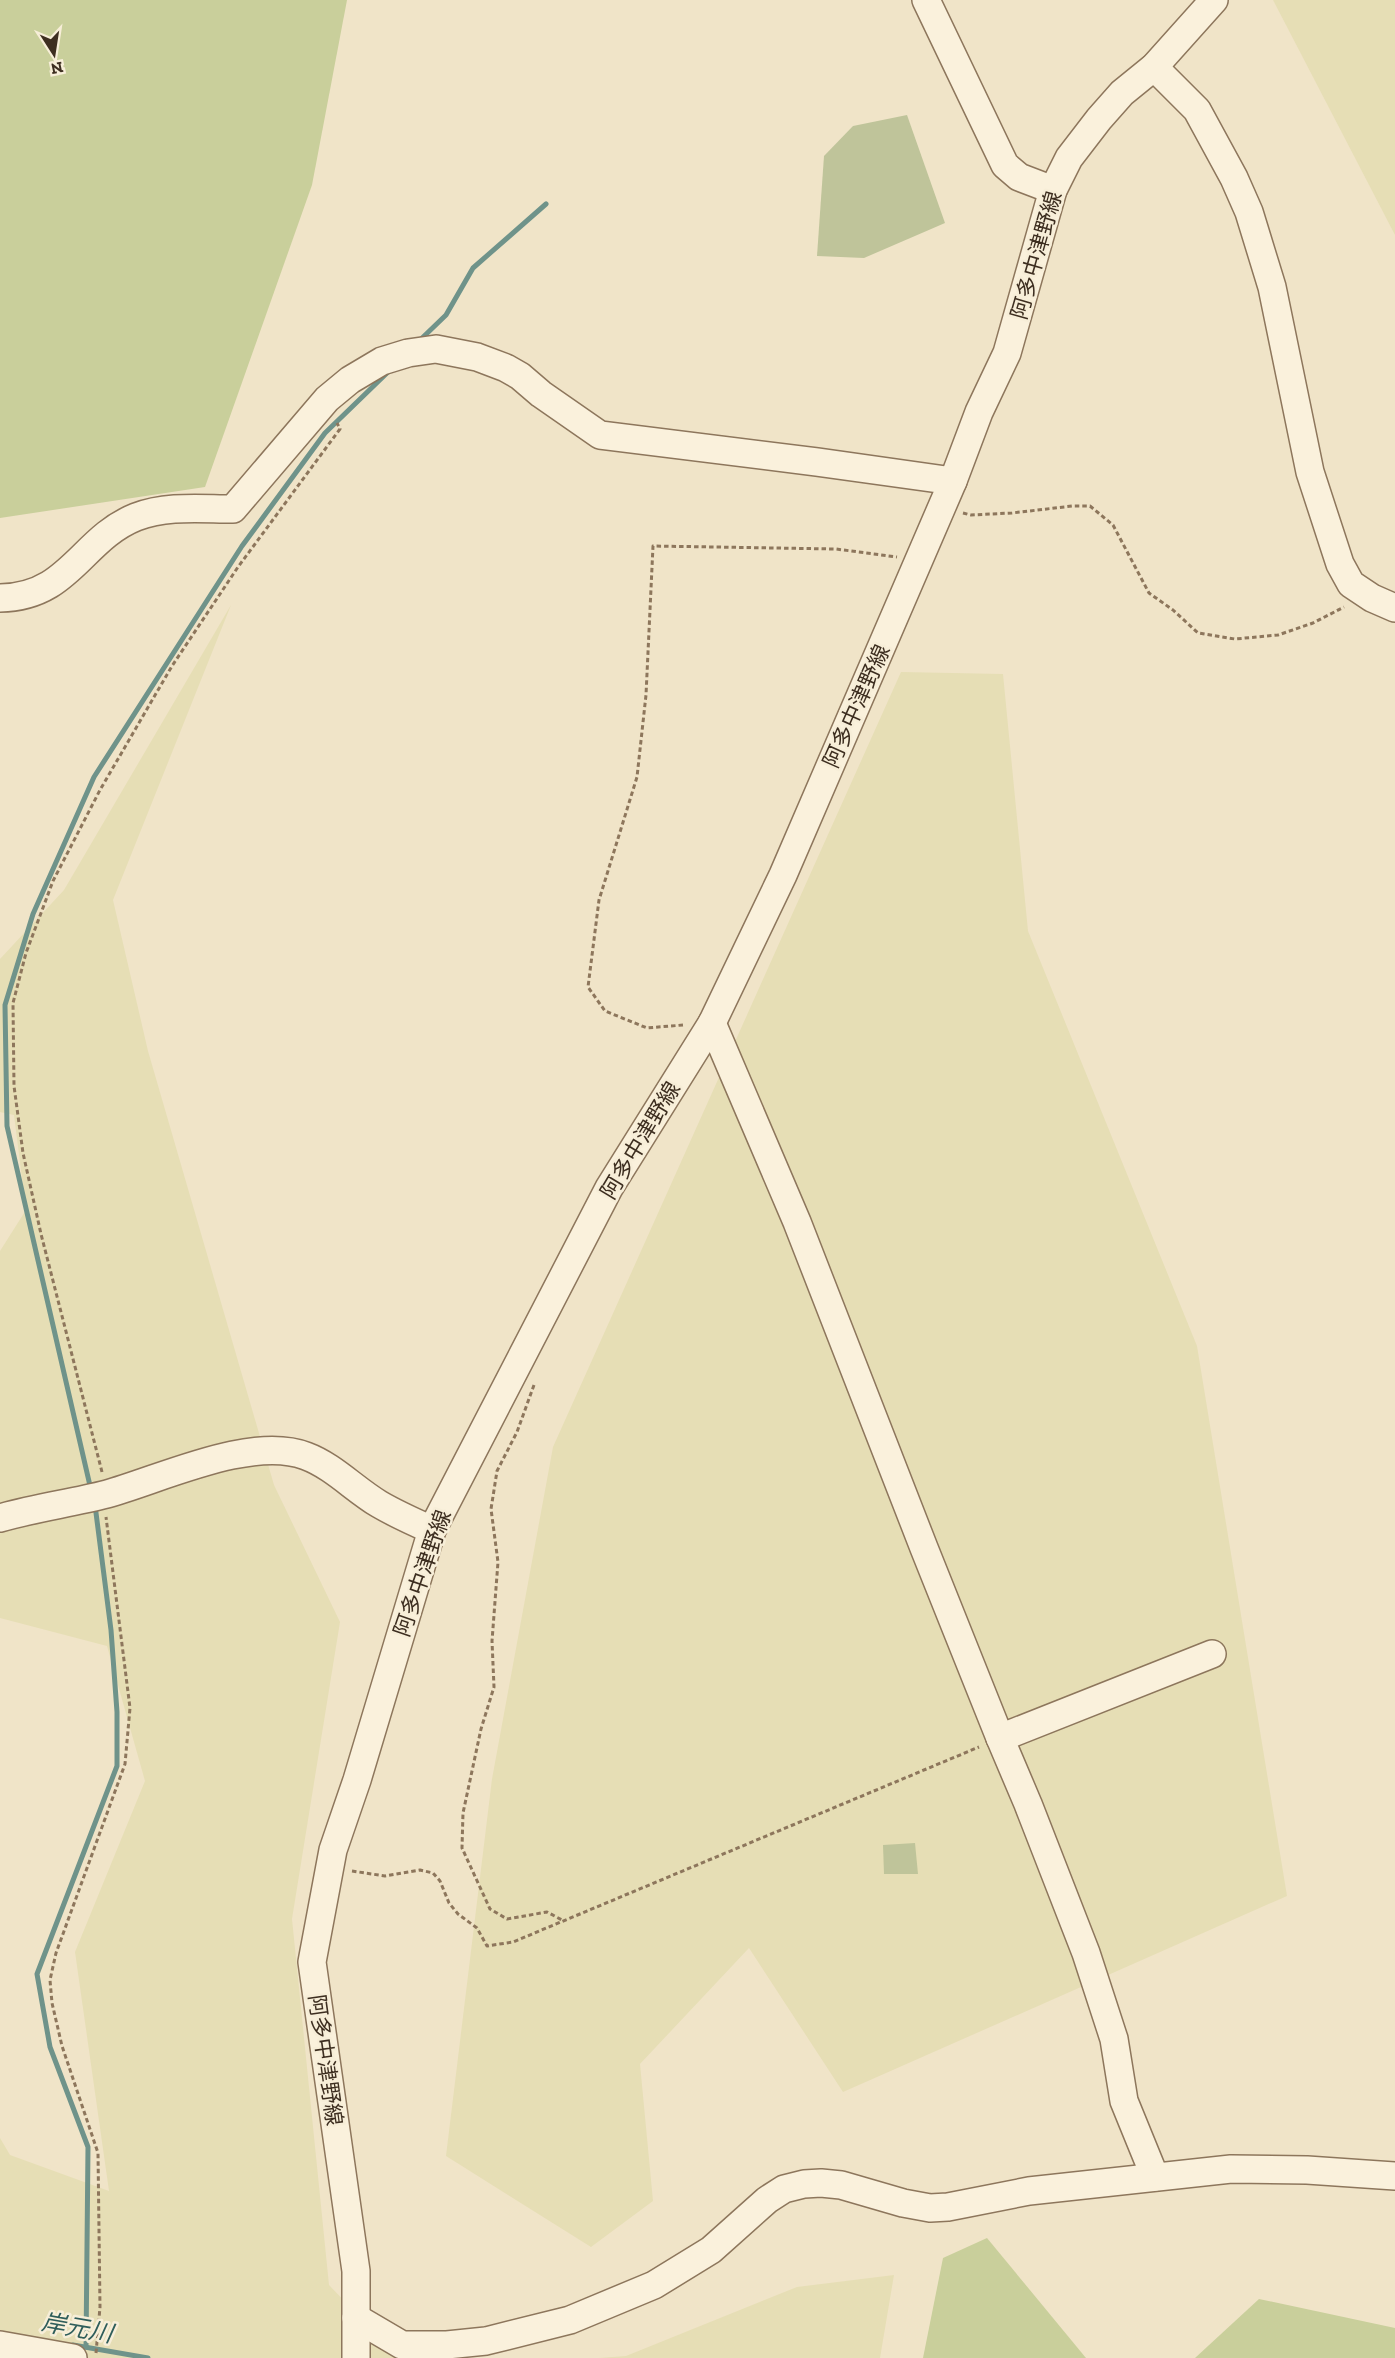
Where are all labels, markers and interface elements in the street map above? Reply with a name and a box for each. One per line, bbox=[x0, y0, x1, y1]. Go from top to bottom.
north arrow bbox=[24, 24, 84, 84]
text: N bbox=[49, 58, 65, 79]
street label: 阿多中津野線 bbox=[1005, 188, 1068, 322]
street label: 阿多中津野線 bbox=[817, 640, 896, 772]
street label: 阿多中津野線 bbox=[595, 1077, 686, 1204]
street label: 阿多中津野線 bbox=[388, 1506, 457, 1640]
street label: 阿多中津野線 bbox=[303, 1993, 348, 2127]
water label: 岸元川 bbox=[39, 2307, 118, 2349]

